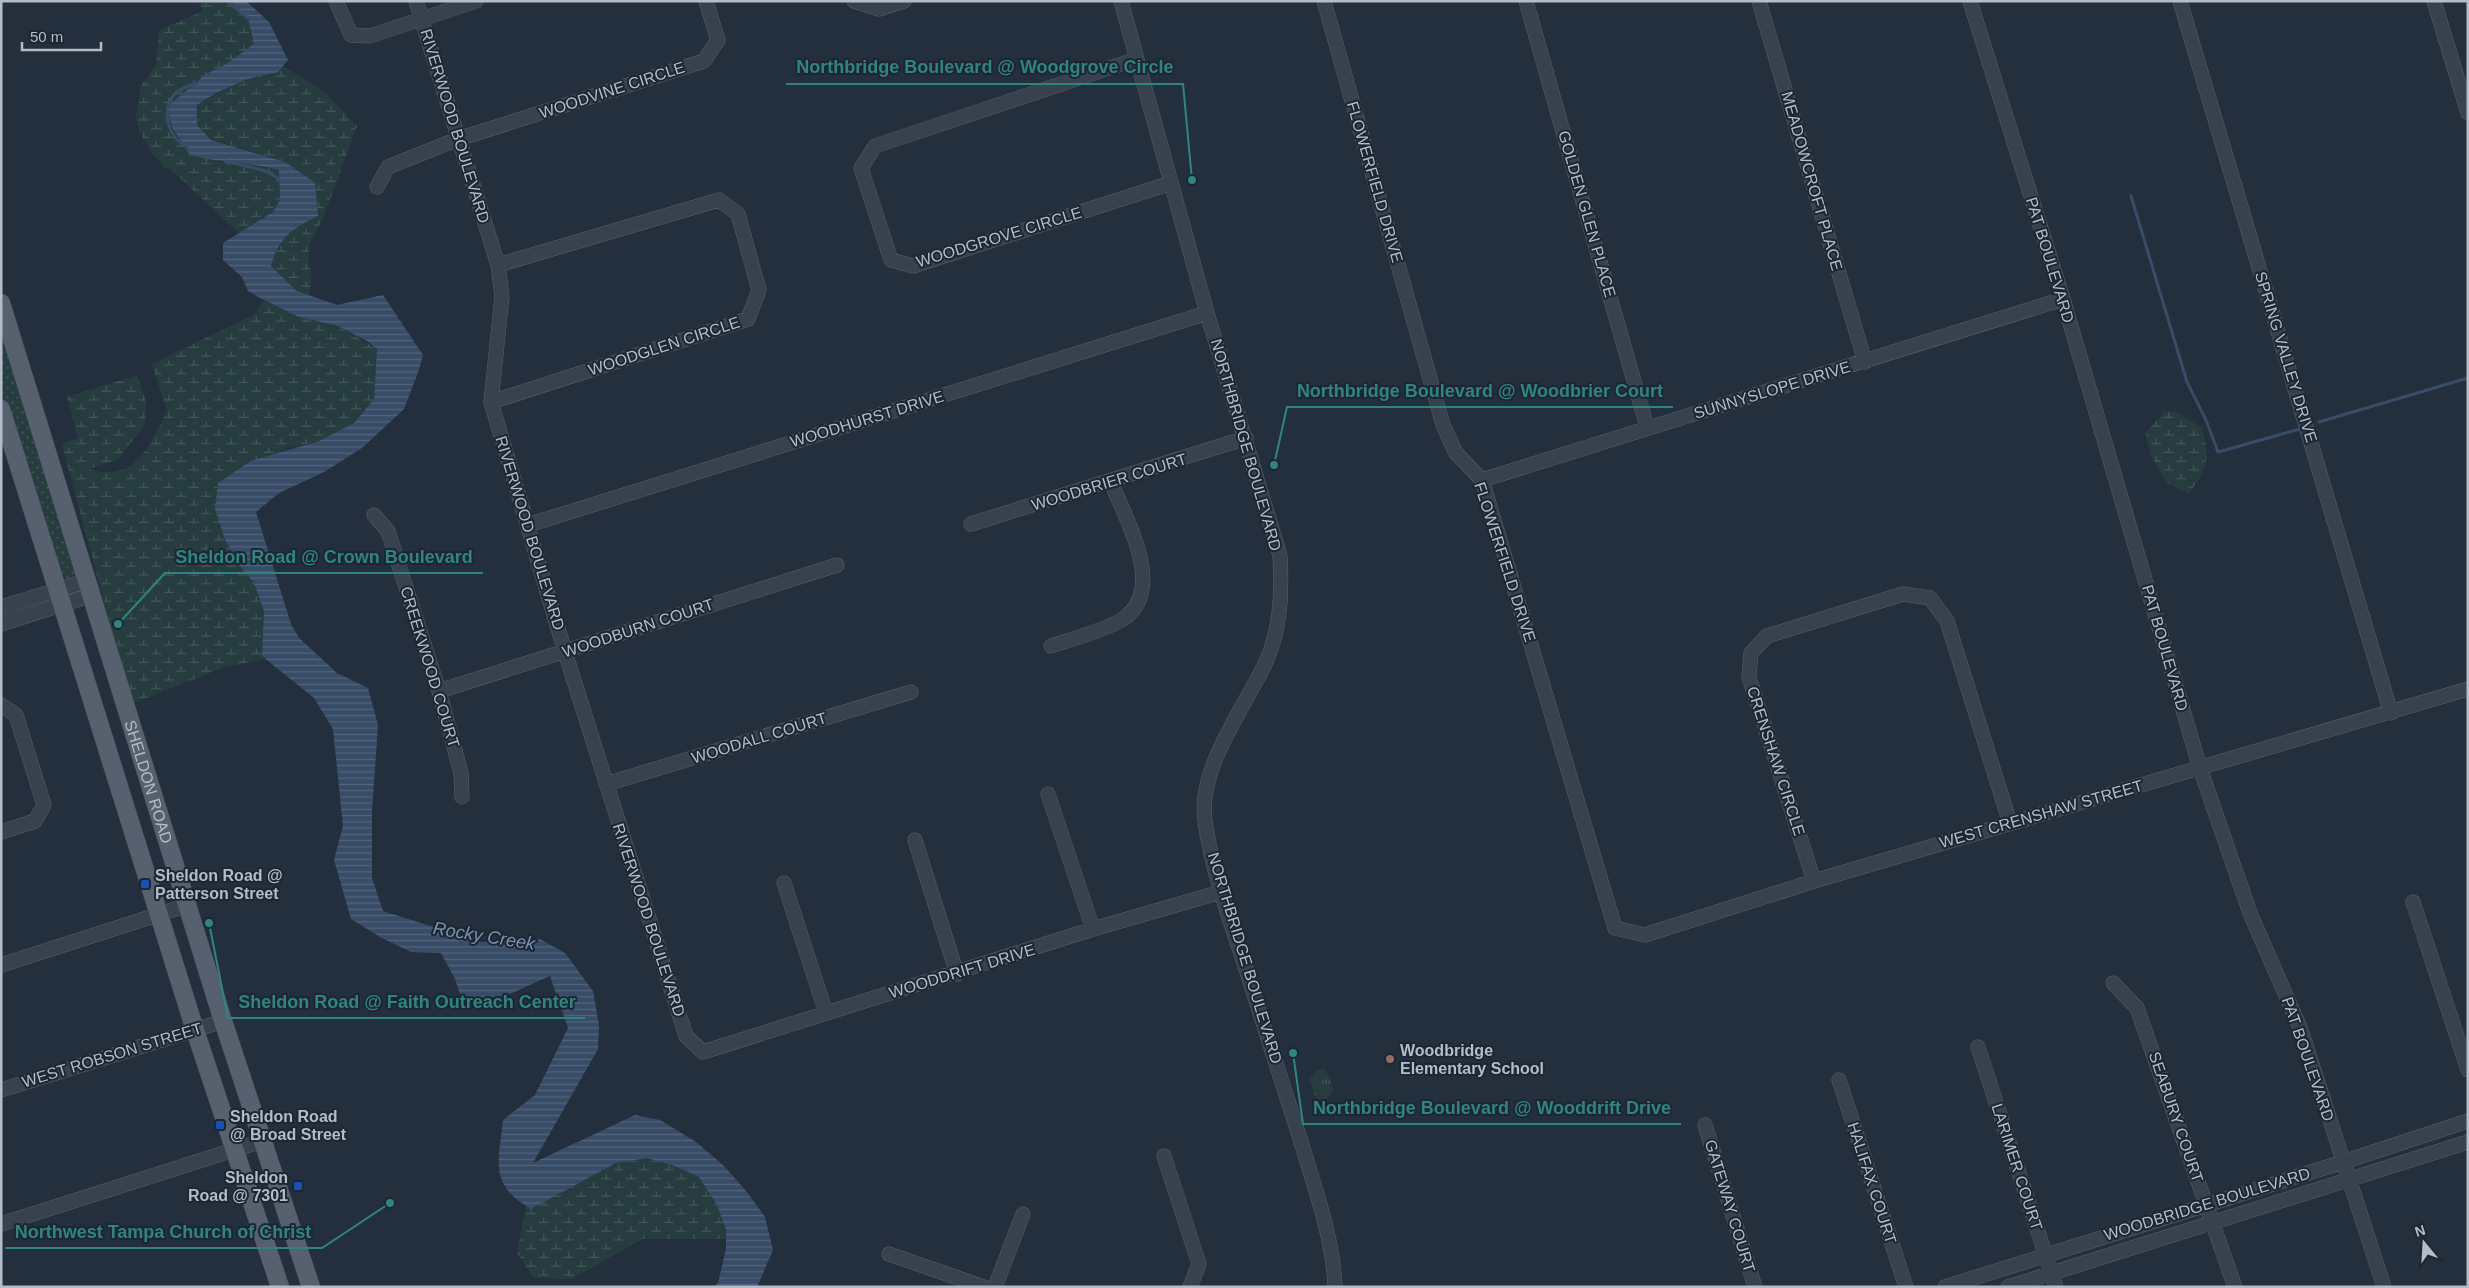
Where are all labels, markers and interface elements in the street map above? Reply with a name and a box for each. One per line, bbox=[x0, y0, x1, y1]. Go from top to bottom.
scale bar bbox=[22, 20, 101, 52]
street label: RIVERWOOD BOULEVARD bbox=[417, 27, 493, 225]
text: 50 m bbox=[30, 28, 63, 45]
callout: Northbridge Boulevard @ Woodgrove Circle bbox=[786, 51, 1183, 84]
text: Northbridge Boulevard @ Woodgrove Circle bbox=[796, 57, 1174, 77]
street label: WOODVINE CIRCLE bbox=[537, 58, 687, 122]
street label: MEADOWCROFT PLACE bbox=[1778, 90, 1846, 272]
street label: FLOWERFIELD DRIVE bbox=[1344, 99, 1406, 265]
street label: GOLDEN GLEN PLACE bbox=[1555, 129, 1619, 299]
street label: PAT BOULEVARD bbox=[2023, 195, 2077, 325]
street label: WOODGROVE CIRCLE bbox=[914, 204, 1084, 270]
street label: SPRING VALLEY DRIVE bbox=[2252, 269, 2320, 445]
street label: WOODGLEN CIRCLE bbox=[586, 313, 742, 379]
street label: NORTHBRIDGE BOULEVARD bbox=[1208, 337, 1284, 553]
street label: SUNNYSLOPE DRIVE bbox=[1692, 358, 1852, 422]
callout: Northbridge Boulevard @ Woodbrier Court bbox=[1287, 374, 1673, 407]
text: Northbridge Boulevard @ Woodbrier Court bbox=[1297, 381, 1663, 401]
street label: WOODHURST DRIVE bbox=[788, 388, 946, 450]
street label: RIVERWOOD BOULEVARD bbox=[492, 434, 568, 632]
street label: WOODBRIER COURT bbox=[1029, 450, 1189, 514]
street label: FLOWERFIELD DRIVE bbox=[1471, 480, 1539, 644]
callout: Sheldon Road @ Crown Boulevard bbox=[165, 540, 483, 573]
text: Sheldon Road @ Crown Boulevard bbox=[175, 547, 473, 567]
street label: PAT BOULEVARD bbox=[2139, 583, 2191, 713]
street label: CREEKWOOD COURT bbox=[397, 584, 463, 750]
street label: WOODBURN COURT bbox=[560, 595, 716, 660]
street label: CRENSHAW CIRCLE bbox=[1744, 684, 1808, 838]
street label: WOODALL COURT bbox=[689, 709, 829, 767]
street label: SHELDON ROAD bbox=[122, 718, 176, 845]
street label: WEST CRENSHAW STREET bbox=[1937, 777, 2145, 851]
street label: RIVERWOOD BOULEVARD bbox=[610, 821, 688, 1019]
street label: NORTHBRIDGE BOULEVARD bbox=[1205, 850, 1285, 1066]
place label: Sheldon Road @ Patterson Street bbox=[155, 867, 283, 902]
marker: Sheldon Road @ Patterson Street bbox=[139, 878, 151, 890]
water label: Rocky Creek bbox=[432, 918, 537, 954]
street label: WOODDRIFT DRIVE bbox=[887, 941, 1037, 1001]
callout: Sheldon Road @ Faith Outreach Center bbox=[228, 985, 585, 1018]
text: Sheldon Road @ Faith Outreach Center bbox=[238, 992, 576, 1012]
street label: PAT BOULEVARD bbox=[2279, 995, 2337, 1123]
street label: WEST ROBSON STREET bbox=[20, 1019, 204, 1091]
place label: Woodbridge Elementary School bbox=[1400, 1042, 1544, 1077]
street label: SEABURY COURT bbox=[2146, 1049, 2206, 1185]
marker: Woodbridge Elementary School bbox=[1384, 1053, 1396, 1065]
callout: Northbridge Boulevard @ Wooddrift Drive bbox=[1303, 1091, 1681, 1124]
text: Northbridge Boulevard @ Wooddrift Drive bbox=[1313, 1098, 1671, 1118]
street label: LARIMER COURT bbox=[1988, 1102, 2046, 1233]
place label: Sheldon Road @ Broad Street bbox=[230, 1108, 347, 1143]
marker: Sheldon Road @ Broad Street bbox=[214, 1119, 226, 1131]
street label: HALIFAX COURT bbox=[1844, 1120, 1900, 1246]
street label: GATEWAY COURT bbox=[1702, 1138, 1758, 1275]
street label: WOODBRIDGE BOULEVARD bbox=[2102, 1164, 2312, 1244]
place label: Sheldon Road @ 7301 bbox=[188, 1169, 288, 1204]
marker: Sheldon Road @ 7301 bbox=[292, 1180, 304, 1192]
callout: Northwest Tampa Church of Christ bbox=[5, 1215, 322, 1248]
north arrow bbox=[2399, 1218, 2449, 1268]
text: N bbox=[2413, 1221, 2427, 1240]
text: Northwest Tampa Church of Christ bbox=[15, 1222, 311, 1242]

